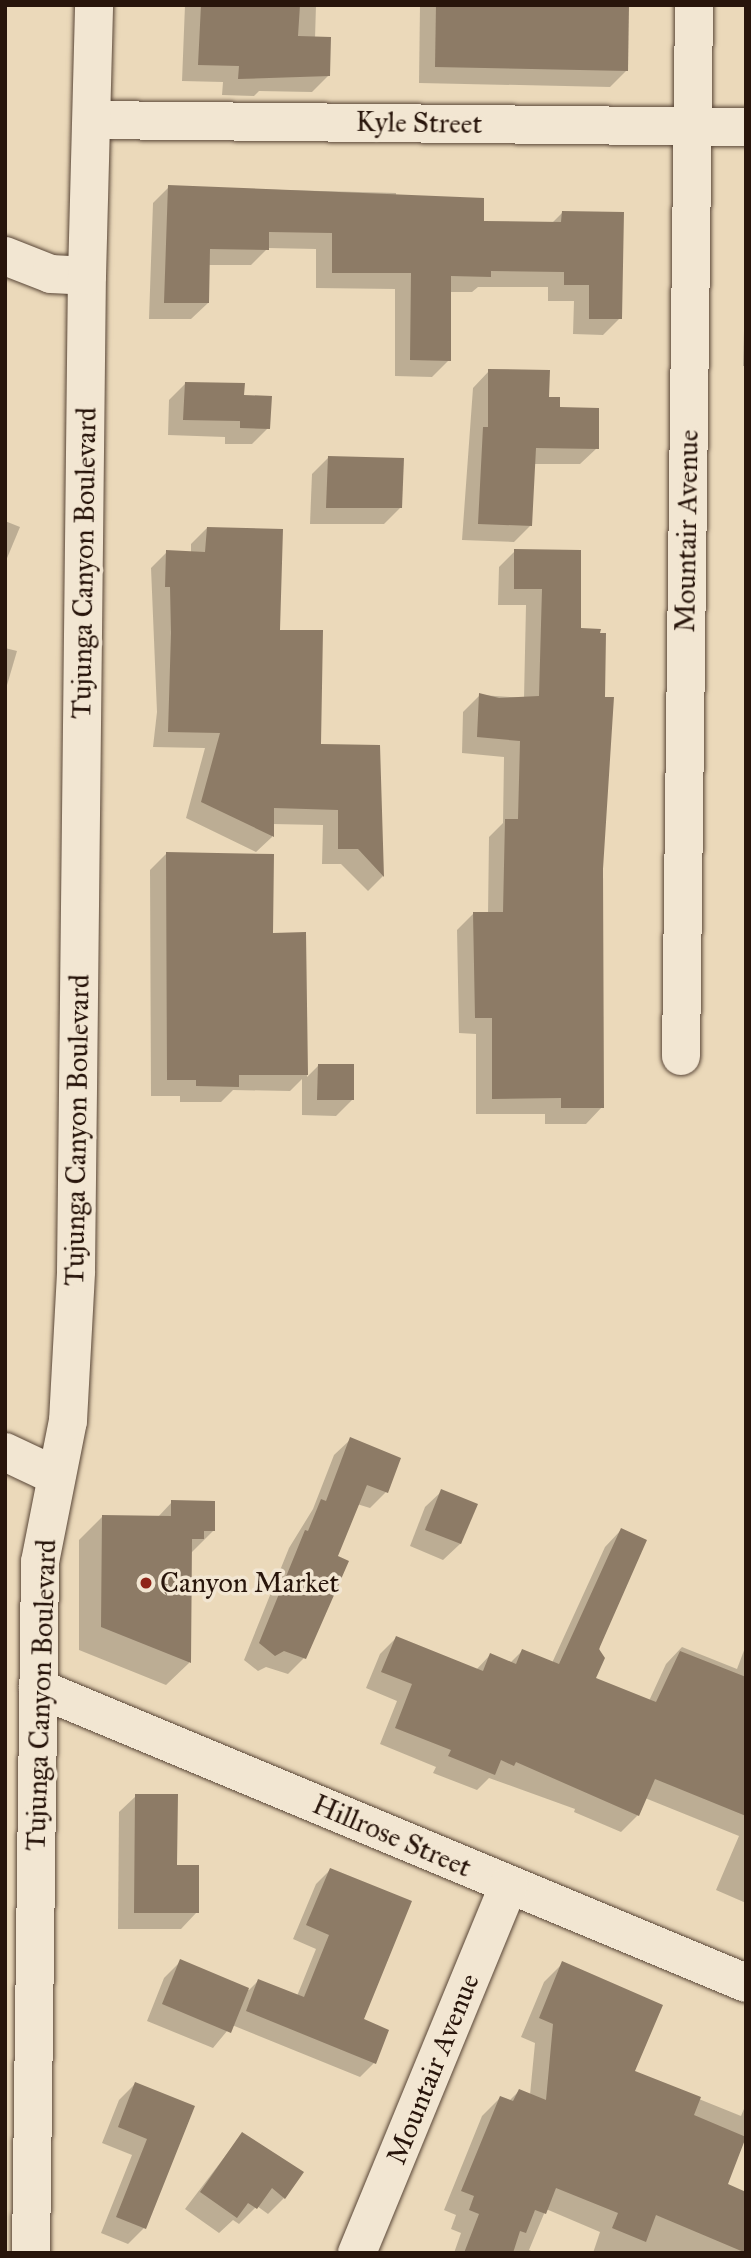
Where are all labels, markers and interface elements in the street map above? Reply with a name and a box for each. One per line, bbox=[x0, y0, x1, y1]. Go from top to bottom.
street label: Kyle Street bbox=[355, 105, 483, 141]
street label: Tujunga Canyon Boulevard bbox=[64, 407, 104, 719]
street label: Mountair Avenue bbox=[668, 429, 706, 633]
street label: Tujunga Canyon Boulevard bbox=[57, 974, 97, 1286]
street label: Tujunga Canyon Boulevard bbox=[19, 1539, 63, 1851]
place label: Canyon Market bbox=[160, 1566, 339, 1600]
marker: Canyon Market bbox=[138, 1575, 154, 1591]
street label: Hillrose Street bbox=[308, 1787, 476, 1885]
street label: Mountair Avenue bbox=[379, 1969, 487, 2169]

